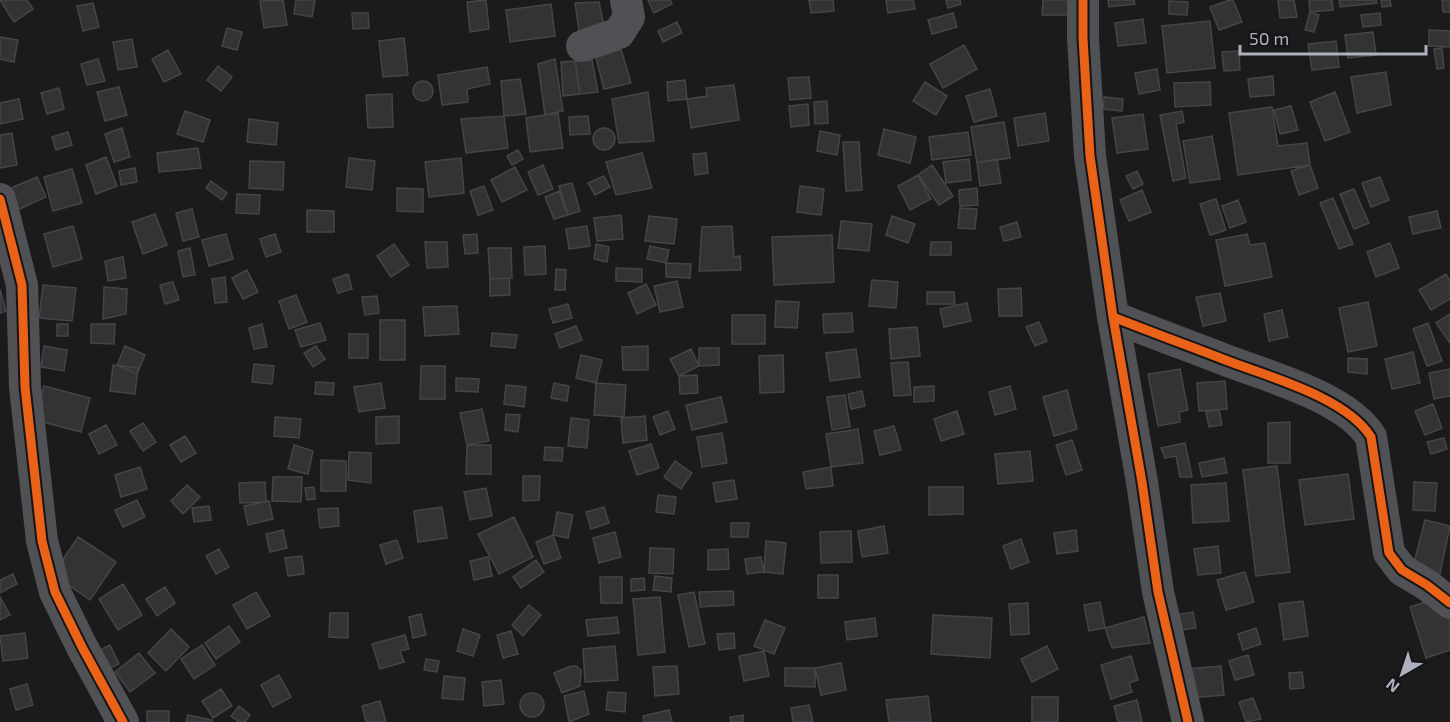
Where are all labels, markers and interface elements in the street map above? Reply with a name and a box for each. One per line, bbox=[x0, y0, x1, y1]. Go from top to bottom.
scale bar bbox=[1240, 18, 1426, 56]
text: 50 m bbox=[1249, 27, 1289, 49]
north arrow bbox=[1372, 644, 1432, 704]
text: N bbox=[1382, 675, 1403, 697]

